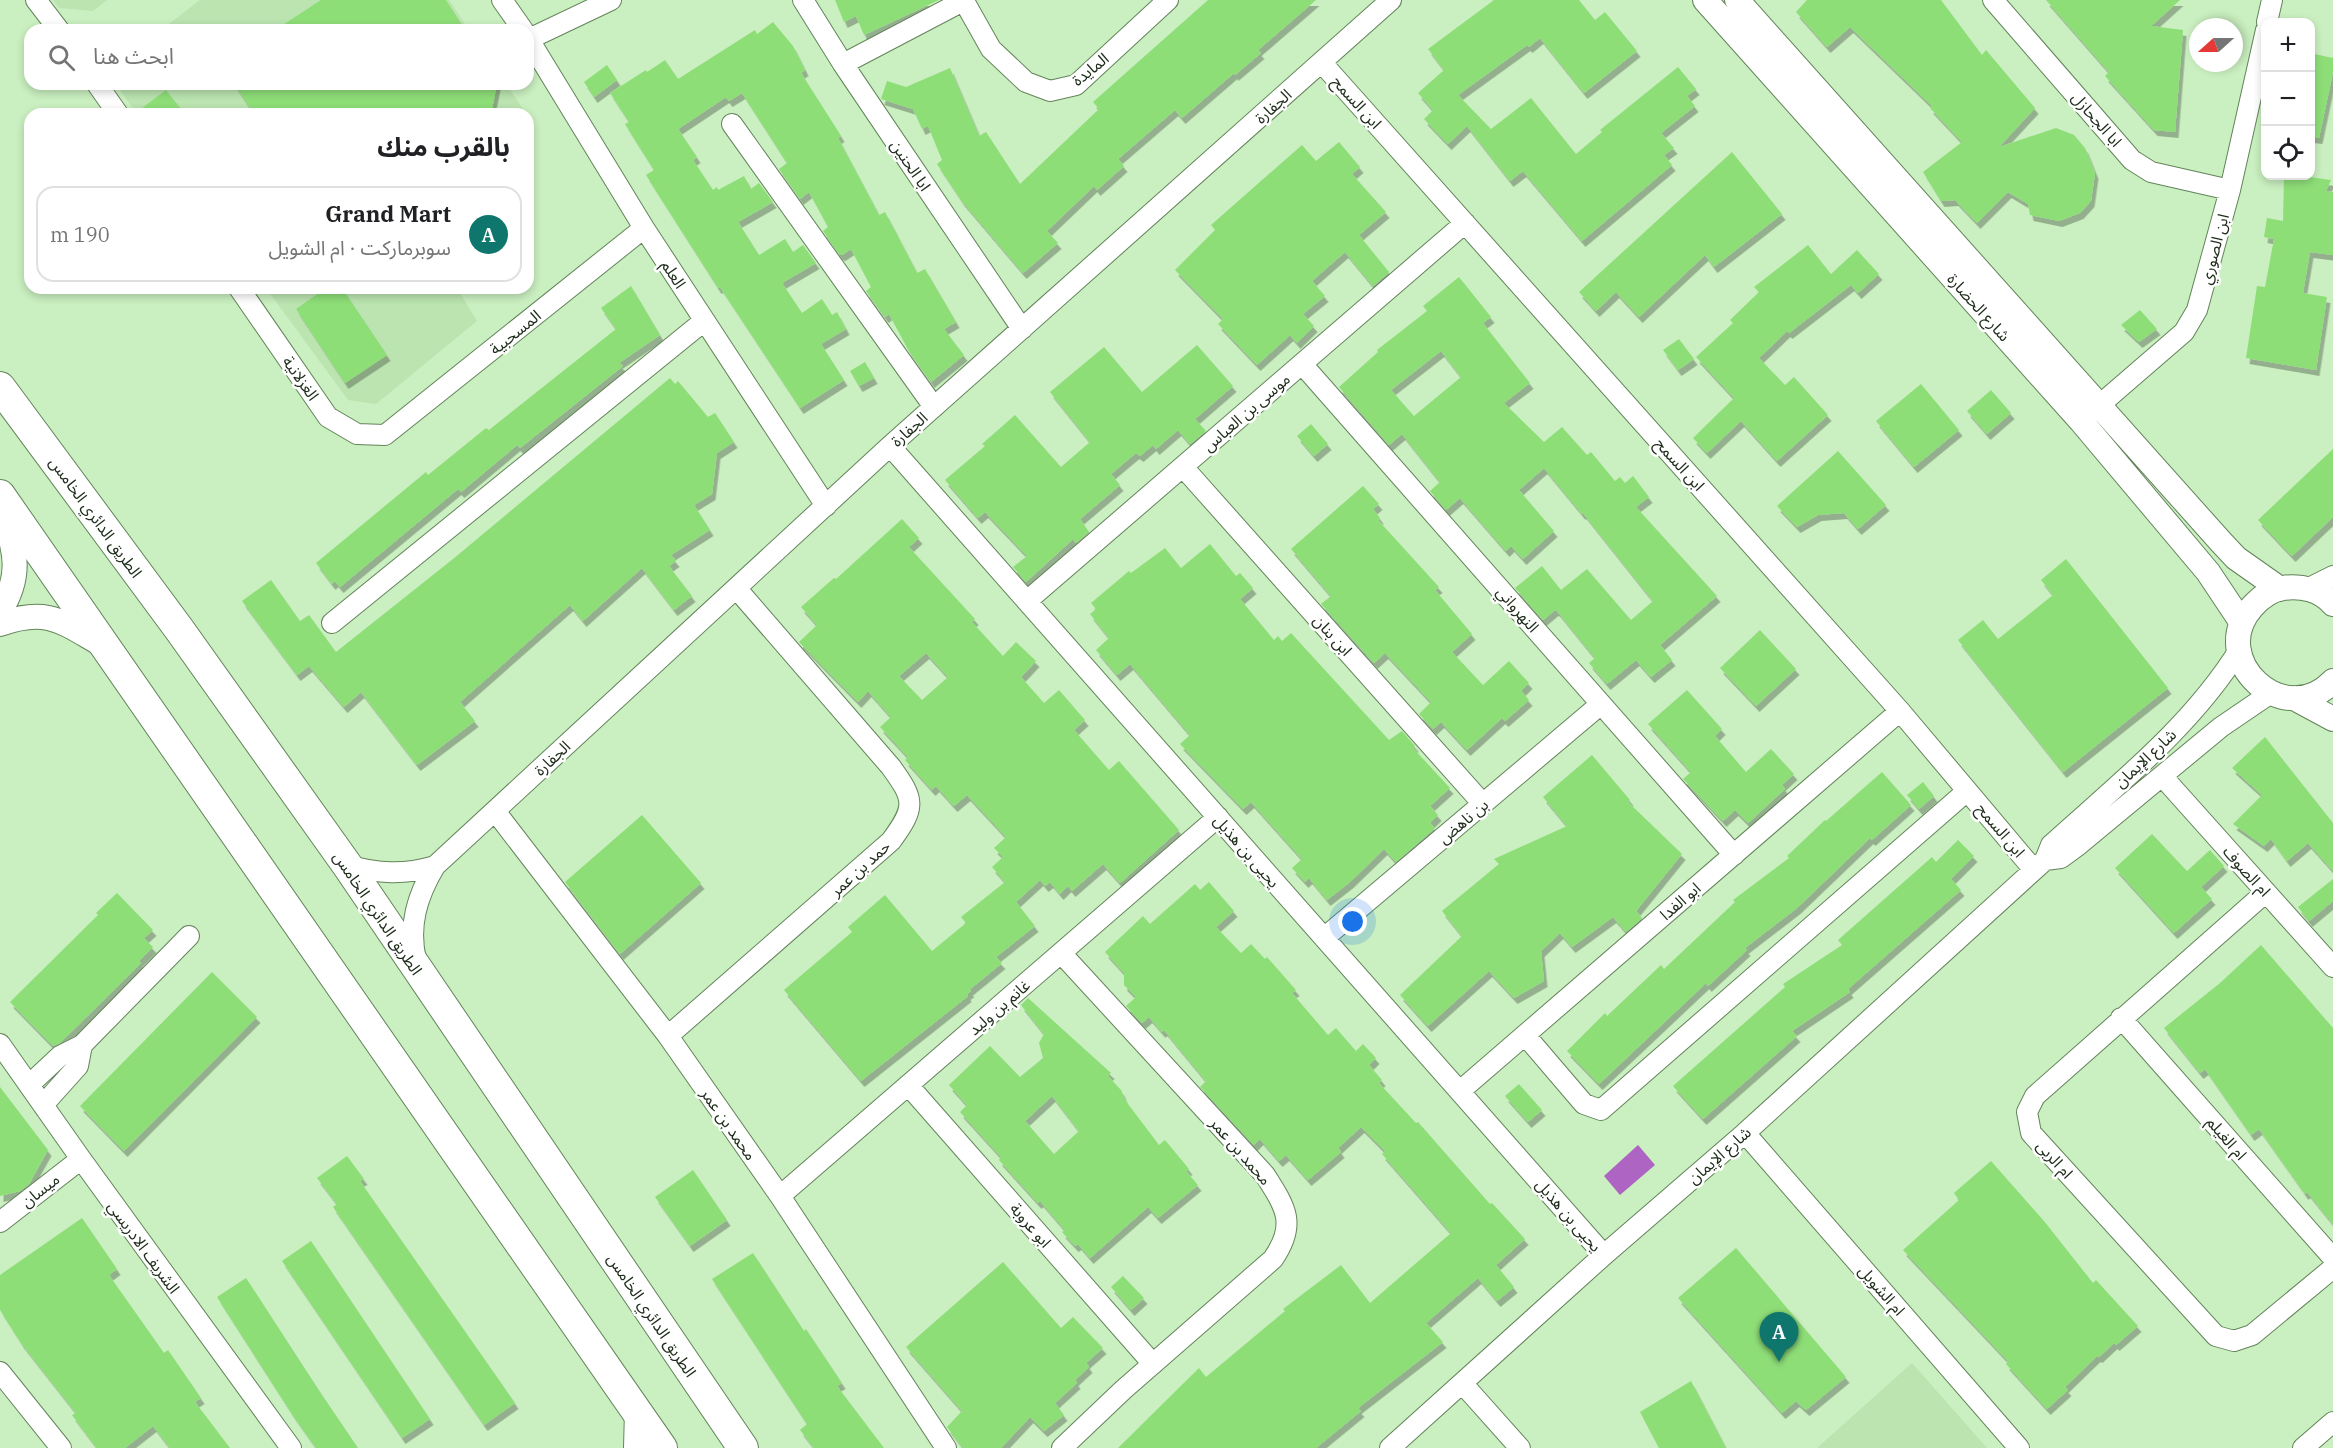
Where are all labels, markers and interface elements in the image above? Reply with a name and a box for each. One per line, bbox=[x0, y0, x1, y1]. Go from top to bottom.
north arrow bbox=[2189, 18, 2243, 72]
map controls bbox=[2261, 18, 2315, 180]
button: + bbox=[2261, 18, 2315, 72]
search box bbox=[24, 24, 534, 90]
icon: search bbox=[45, 41, 78, 74]
text: ابحث هنا bbox=[93, 41, 174, 70]
street label: المايدة bbox=[1068, 48, 1112, 90]
street label: ابن السمح bbox=[1326, 71, 1386, 135]
button: − bbox=[2261, 72, 2315, 126]
street label: الجفارة bbox=[1251, 84, 1295, 128]
street label: ابا الجحازل bbox=[2067, 87, 2126, 151]
button: locate bbox=[2261, 126, 2315, 180]
text: بالقرب منك bbox=[377, 129, 510, 163]
street label: ابا الحنين bbox=[887, 135, 935, 195]
text: Grand Mart bbox=[325, 199, 451, 228]
street label: ابن الصوري bbox=[2195, 212, 2236, 287]
text: 190 m bbox=[50, 221, 110, 248]
text: A bbox=[482, 221, 496, 248]
text: سوبرماركت · ام الشويل bbox=[269, 234, 451, 261]
street label: العلم bbox=[655, 256, 691, 294]
street label: شارع الحضارة bbox=[1941, 269, 2015, 347]
street label: المسحبية bbox=[485, 305, 545, 359]
street label: الغزلانية bbox=[279, 352, 323, 404]
street label: موسى بن العباس bbox=[1198, 369, 1294, 455]
street label: الجفارة bbox=[887, 407, 931, 451]
street label: ابن السمح bbox=[1649, 433, 1709, 497]
street label: الطريق الدائري الخامس bbox=[43, 452, 147, 583]
street label: النهرواني bbox=[1490, 582, 1544, 638]
street label: ابن بنان bbox=[1309, 610, 1357, 660]
street label: شارع الإيمان bbox=[2110, 724, 2182, 794]
street label: الجفارة bbox=[530, 736, 574, 780]
street label: بن ناهض bbox=[1434, 794, 1492, 848]
street label: ابن السمح bbox=[1970, 799, 2029, 863]
street label: يحيى بن هذيل bbox=[1210, 810, 1284, 892]
street label: حمد بن عمر bbox=[825, 836, 894, 901]
street label: ام الصوف bbox=[2217, 841, 2275, 903]
street label: الطريق الدائري الخامس bbox=[327, 847, 427, 980]
street label: ابو الفدا bbox=[1655, 878, 1705, 924]
your location bbox=[1338, 907, 1367, 936]
street label: غانم بن وليد bbox=[964, 975, 1036, 1041]
street label: محمد بن عمر bbox=[696, 1083, 761, 1164]
street label: محمد بن عمر bbox=[1205, 1112, 1276, 1189]
street label: ام الغيلم bbox=[2200, 1112, 2251, 1166]
street label: شارع الإيمان bbox=[1683, 1122, 1757, 1190]
street label: ام الربى bbox=[2030, 1136, 2078, 1184]
street label: ميسان bbox=[17, 1169, 63, 1211]
street label: يحيى بن هذيل bbox=[1532, 1174, 1606, 1256]
street label: الشريف الادريسي bbox=[101, 1197, 184, 1299]
street label: ابو عروبة bbox=[1006, 1198, 1056, 1252]
street label: الطريق الدائري الخامس bbox=[601, 1249, 701, 1382]
street label: ام الشويل bbox=[1852, 1260, 1910, 1321]
pin: A bbox=[1760, 1312, 1798, 1362]

